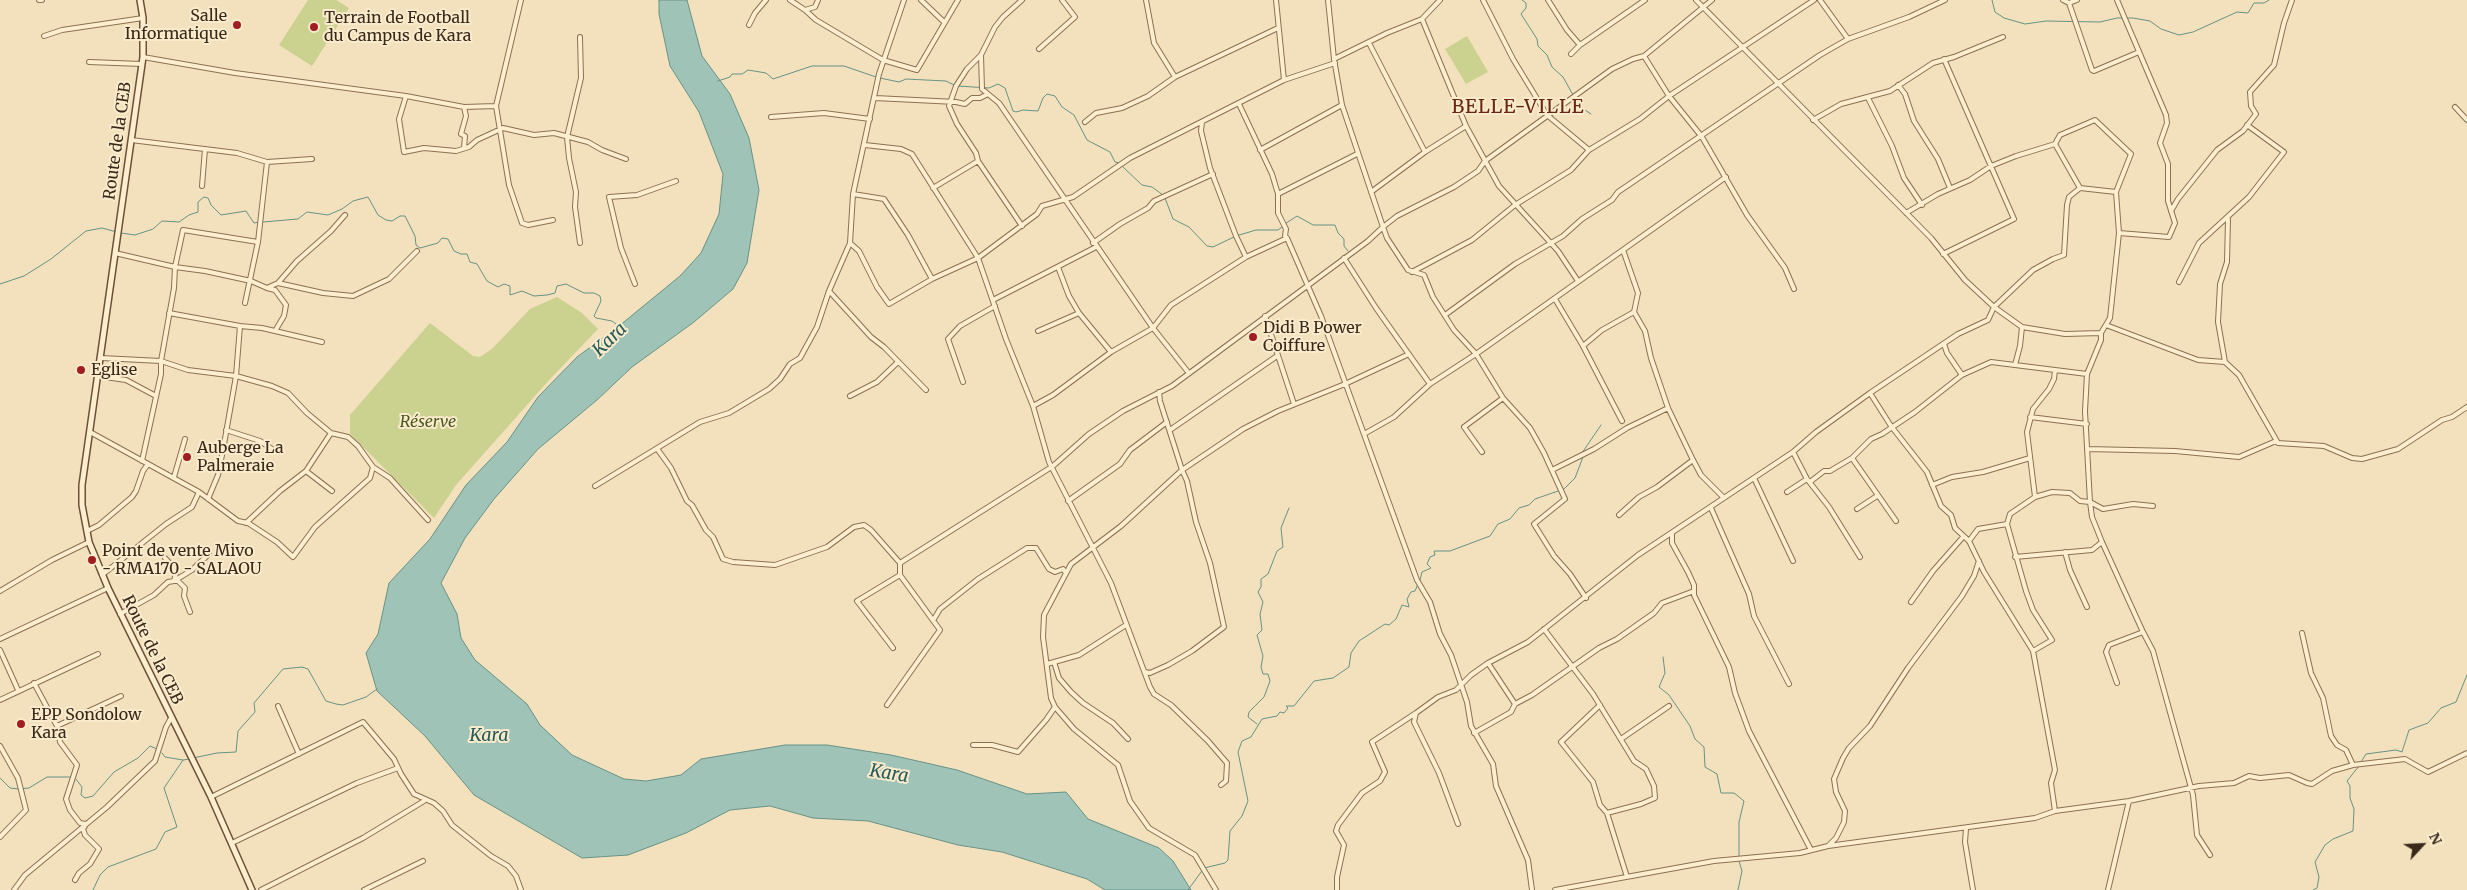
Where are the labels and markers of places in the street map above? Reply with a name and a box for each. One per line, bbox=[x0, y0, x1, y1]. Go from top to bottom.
place label: Salle Informatique bbox=[125, 6, 227, 44]
place label: Terrain de Football du Campus de Kara bbox=[324, 8, 471, 46]
marker: Salle Informatique bbox=[231, 19, 243, 31]
marker: Terrain de Football du Campus de Kara bbox=[308, 21, 320, 33]
place label: Didi B Power Coiffure bbox=[1263, 318, 1362, 356]
marker: Didi B Power Coiffure bbox=[1247, 331, 1259, 343]
place label: Eglise bbox=[91, 360, 137, 380]
marker: Eglise bbox=[75, 364, 87, 376]
place label: Auberge La Palmeraie bbox=[197, 438, 284, 476]
marker: Auberge La Palmeraie bbox=[181, 451, 193, 463]
place label: Point de vente Mivo - RMA170 - SALAOU bbox=[102, 541, 262, 579]
marker: Point de vente Mivo - RMA170 - SALAOU bbox=[86, 554, 98, 566]
place label: EPP Sondolow Kara bbox=[31, 705, 142, 743]
marker: EPP Sondolow Kara bbox=[15, 718, 27, 730]

